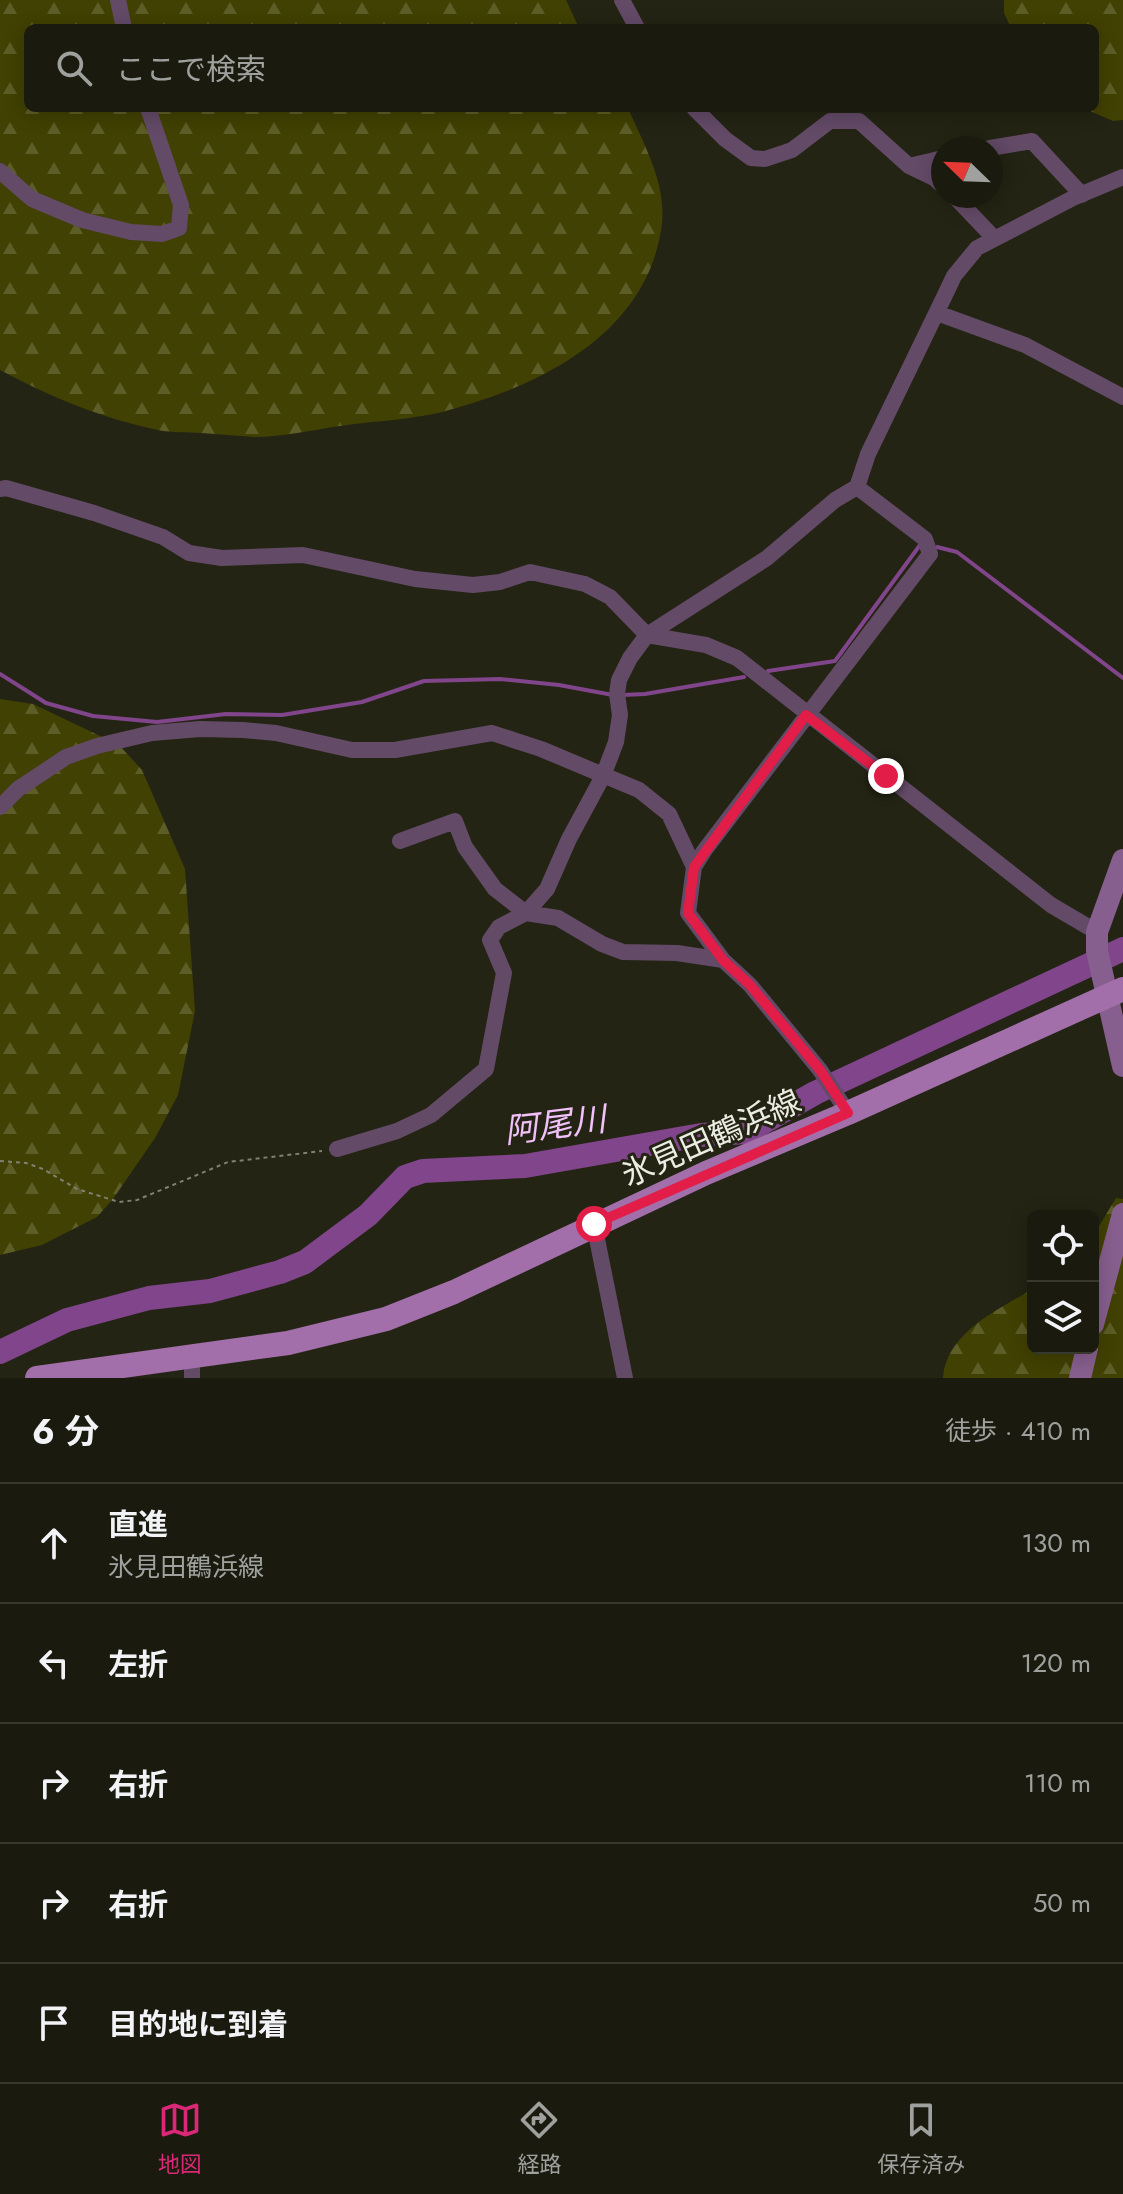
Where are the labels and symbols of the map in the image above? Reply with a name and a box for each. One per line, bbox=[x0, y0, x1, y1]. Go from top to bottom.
north arrow bbox=[931, 136, 1003, 208]
route end bbox=[868, 758, 904, 794]
street label: 氷見田鶴浜線 bbox=[614, 1078, 808, 1198]
water label: 阿尾川 bbox=[501, 1094, 612, 1156]
route start bbox=[576, 1206, 612, 1242]

